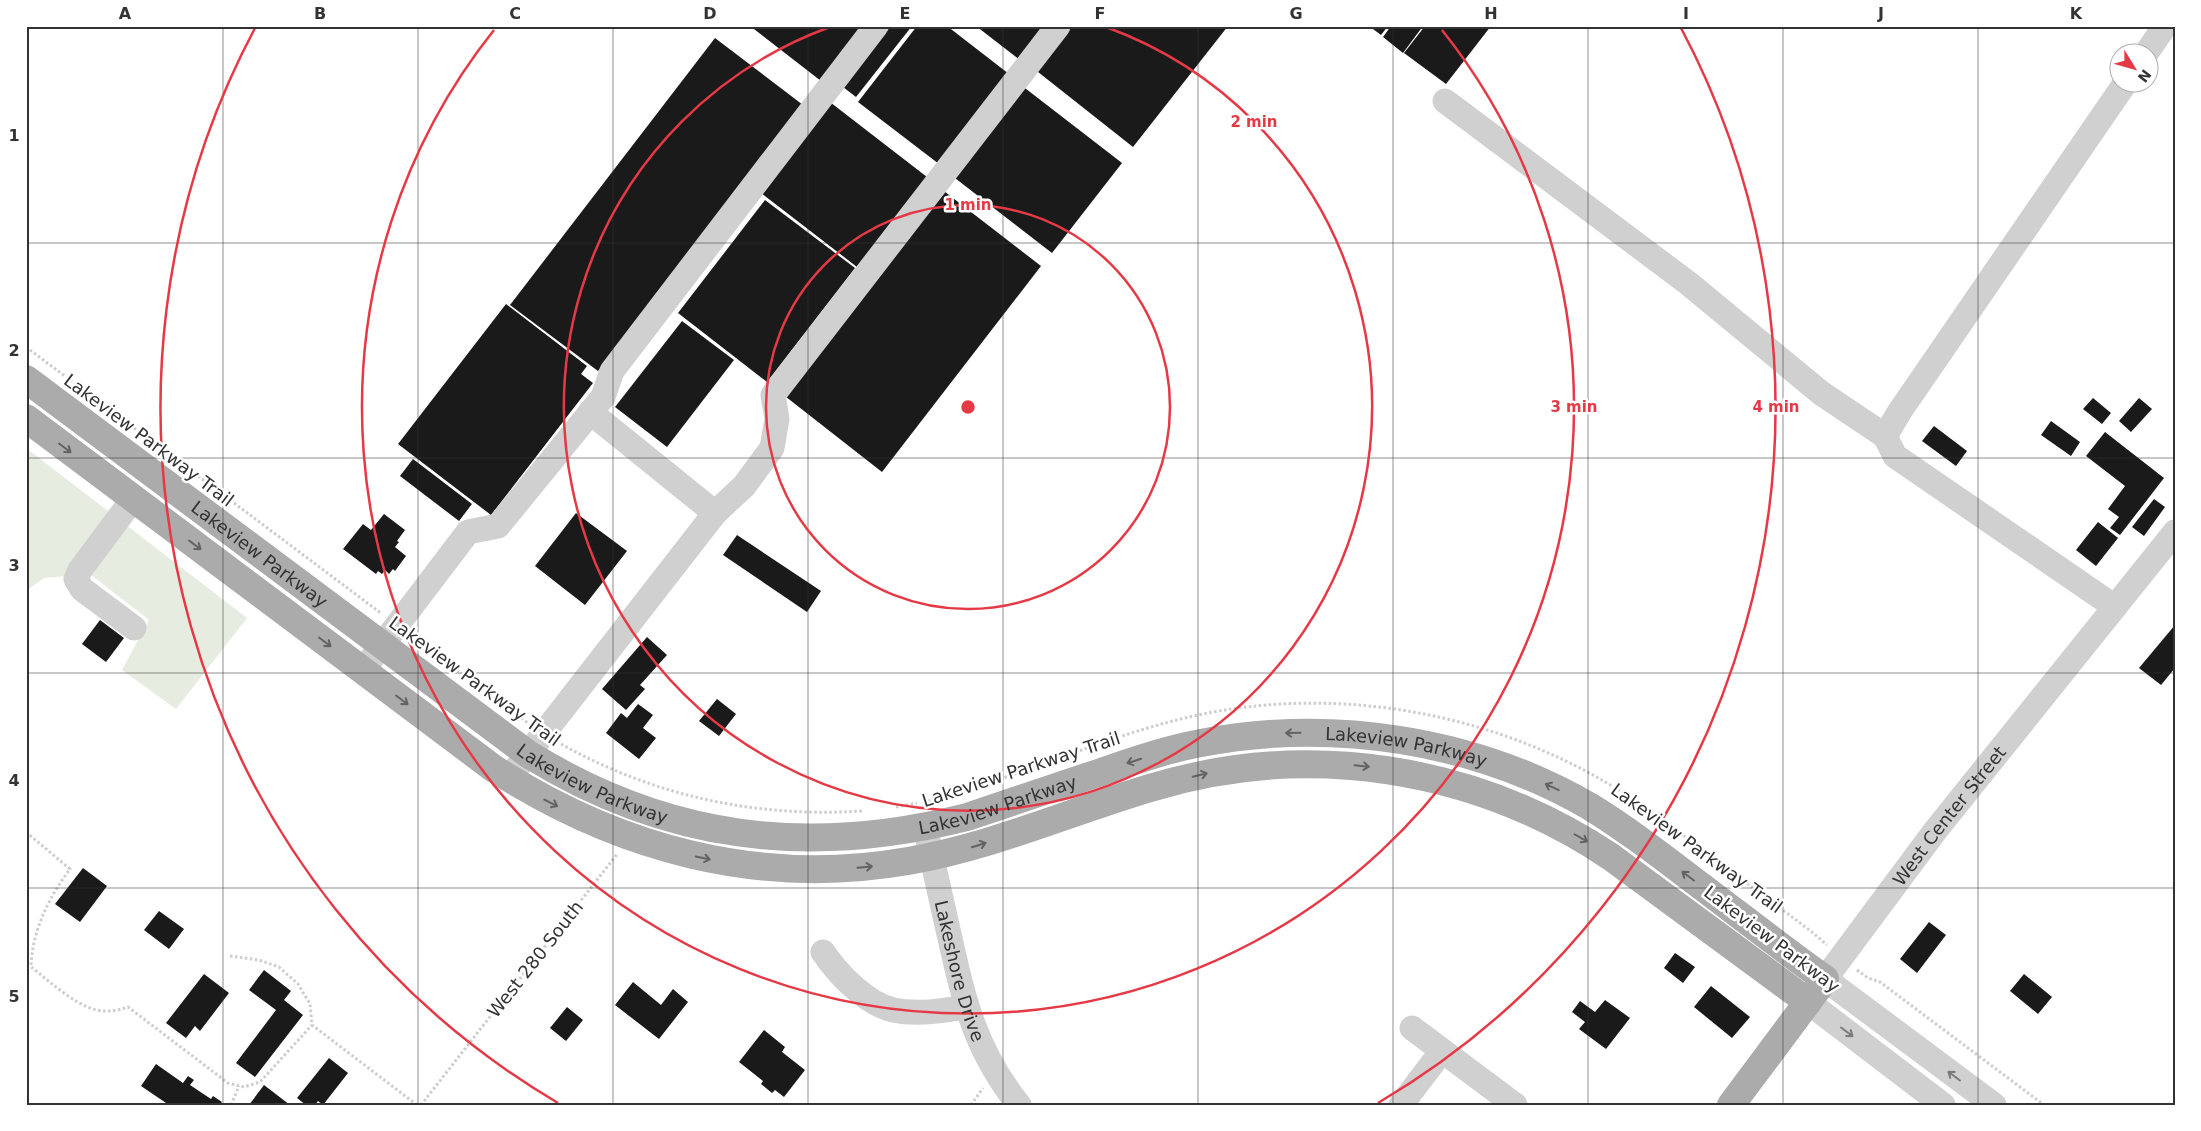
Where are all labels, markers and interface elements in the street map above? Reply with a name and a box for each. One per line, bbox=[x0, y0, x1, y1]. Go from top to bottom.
text: A bbox=[119, 4, 132, 23]
text: B bbox=[314, 4, 326, 23]
text: C bbox=[509, 4, 521, 23]
text: D bbox=[703, 4, 717, 23]
text: E bbox=[900, 4, 910, 23]
text: F bbox=[1095, 4, 1105, 23]
text: G bbox=[1289, 4, 1303, 23]
text: H bbox=[1484, 4, 1498, 23]
text: I bbox=[1683, 4, 1689, 23]
text: J bbox=[1877, 4, 1884, 23]
text: K bbox=[2070, 4, 2083, 23]
north arrow bbox=[2108, 42, 2158, 92]
text: N bbox=[2134, 66, 2154, 85]
text: 2 min bbox=[1230, 113, 1278, 131]
text: 1 bbox=[8, 126, 20, 145]
text: 1 min bbox=[944, 196, 992, 214]
text: 2 bbox=[8, 341, 20, 360]
street label: Lakeview Parkway Trail bbox=[60, 369, 238, 511]
centre of rings bbox=[959, 398, 977, 416]
text: 3 min bbox=[1550, 398, 1598, 416]
text: 4 min bbox=[1752, 398, 1800, 416]
one-way arrow bbox=[58, 442, 71, 453]
street label: Lakeview Parkway bbox=[188, 496, 332, 612]
one-way arrow bbox=[188, 540, 202, 550]
text: 3 bbox=[8, 556, 20, 575]
street label: Lakeview Parkway Trail bbox=[385, 612, 565, 750]
one-way arrow bbox=[318, 637, 331, 648]
one-way arrow bbox=[395, 695, 409, 705]
street label: Lakeview Parkway bbox=[1325, 723, 1490, 771]
street label: Lakeview Parkway Trail bbox=[919, 727, 1123, 811]
one-way arrow bbox=[1285, 728, 1302, 738]
street label: Lakeview Parkway bbox=[513, 739, 671, 827]
street label: West Center Street bbox=[1888, 741, 2010, 889]
one-way arrow bbox=[1126, 756, 1142, 766]
one-way arrow bbox=[1353, 761, 1369, 771]
street label: Lakeview Parkway bbox=[916, 769, 1080, 837]
one-way arrow bbox=[1192, 770, 1208, 779]
text: 4 bbox=[8, 771, 20, 790]
street label: Lakeview Parkway Trail bbox=[1607, 779, 1787, 917]
one-way arrow bbox=[1545, 782, 1560, 792]
one-way arrow bbox=[543, 799, 558, 808]
one-way arrow bbox=[1573, 833, 1587, 843]
one-way arrow bbox=[970, 839, 986, 849]
one-way arrow bbox=[695, 854, 711, 863]
one-way arrow bbox=[857, 862, 873, 872]
one-way arrow bbox=[1682, 871, 1695, 882]
street label: Lakeview Parkway bbox=[1700, 881, 1844, 997]
street label: West 280 South bbox=[483, 896, 587, 1022]
street label: Lakeshore Drive bbox=[931, 898, 989, 1045]
text: 5 bbox=[8, 987, 20, 1006]
one-way arrow bbox=[1840, 1026, 1853, 1037]
one-way arrow bbox=[1948, 1070, 1961, 1081]

